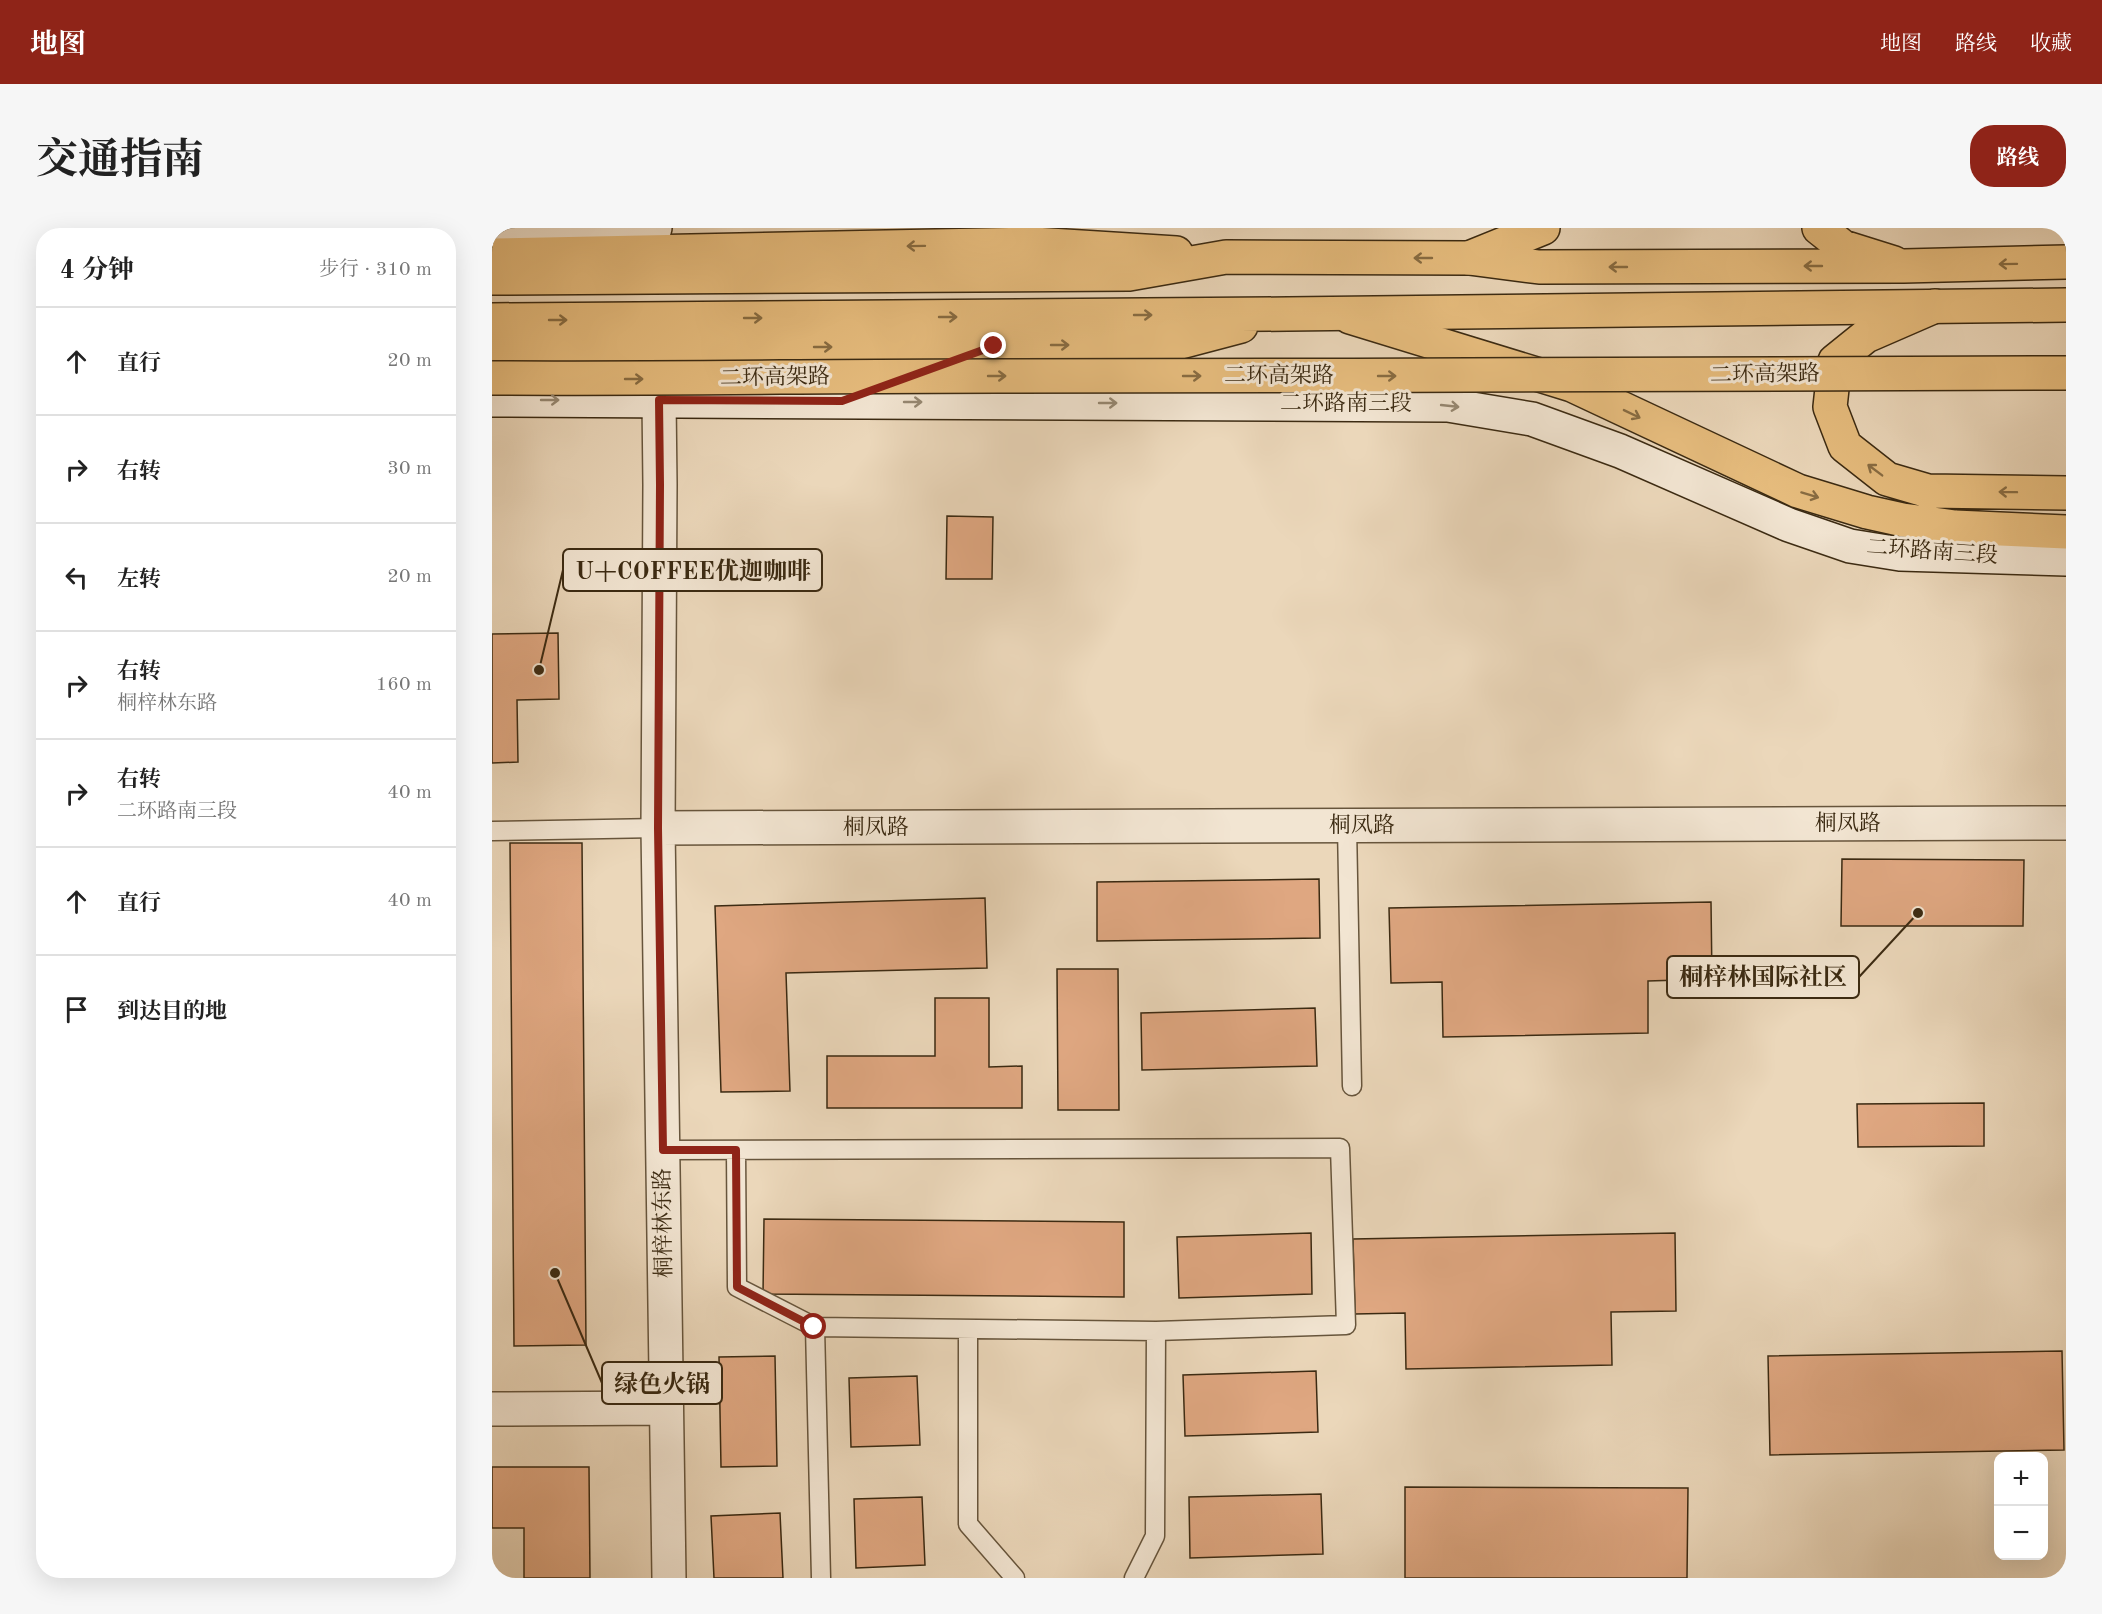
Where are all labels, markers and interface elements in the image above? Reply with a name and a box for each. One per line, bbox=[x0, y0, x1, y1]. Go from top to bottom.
text: 地图 bbox=[30, 32, 86, 60]
text: 地图 bbox=[1880, 34, 1922, 55]
text: 路线 bbox=[1955, 34, 1997, 55]
text: 收藏 bbox=[2030, 34, 2072, 55]
button: 路线 bbox=[1970, 125, 2066, 187]
text: 交通指南 bbox=[36, 141, 204, 183]
one-way arrow bbox=[906, 241, 926, 252]
one-way arrow bbox=[1414, 252, 1434, 264]
text: 4 分钟 bbox=[60, 258, 134, 284]
one-way arrow bbox=[1998, 258, 2018, 269]
text: 步行 · 310 m bbox=[319, 260, 432, 280]
one-way arrow bbox=[1803, 260, 1823, 272]
one-way arrow bbox=[1608, 261, 1628, 273]
one-way arrow bbox=[1133, 309, 1153, 321]
one-way arrow bbox=[938, 311, 958, 323]
one-way arrow bbox=[743, 312, 763, 324]
one-way arrow bbox=[548, 314, 568, 325]
route end bbox=[980, 332, 1006, 358]
one-way arrow bbox=[1050, 339, 1070, 351]
one-way arrow bbox=[813, 341, 833, 353]
icon: ahead bbox=[60, 345, 93, 378]
text: 20 m bbox=[387, 351, 432, 371]
text: 直行 bbox=[117, 353, 161, 375]
street label: 二环高架路 bbox=[1710, 361, 1820, 387]
street label: 二环高架路 bbox=[1224, 363, 1334, 387]
street label: 二环高架路 bbox=[720, 364, 830, 390]
one-way arrow bbox=[987, 370, 1007, 382]
one-way arrow bbox=[1182, 370, 1202, 382]
one-way arrow bbox=[1377, 370, 1397, 382]
one-way arrow bbox=[624, 373, 644, 385]
street label: 二环路南三段 bbox=[1280, 391, 1412, 415]
one-way arrow bbox=[540, 394, 560, 406]
one-way arrow bbox=[903, 396, 923, 407]
one-way arrow bbox=[1098, 397, 1118, 409]
one-way arrow bbox=[1440, 401, 1460, 412]
one-way arrow bbox=[1623, 409, 1641, 421]
icon: right bbox=[60, 453, 93, 486]
text: 30 m bbox=[387, 459, 432, 479]
text: 右转 bbox=[117, 461, 161, 483]
one-way arrow bbox=[1867, 463, 1883, 476]
one-way arrow bbox=[1998, 487, 2018, 498]
one-way arrow bbox=[1800, 490, 1819, 501]
street label: 二环路南三段 bbox=[1865, 534, 1999, 568]
callout: U+COFFEE优迦咖啡 bbox=[563, 549, 822, 591]
text: U+COFFEE优迦咖啡 bbox=[575, 558, 811, 585]
icon: left bbox=[60, 561, 93, 594]
text: 20 m bbox=[387, 567, 432, 587]
text: 左转 bbox=[117, 569, 161, 591]
text: 右转 bbox=[117, 661, 161, 683]
icon: right bbox=[60, 669, 93, 702]
text: 160 m bbox=[376, 675, 432, 695]
text: 桐梓林东路 bbox=[117, 694, 217, 714]
text: 右转 bbox=[117, 769, 161, 791]
icon: right bbox=[60, 777, 93, 810]
text: 40 m bbox=[387, 783, 432, 803]
text: 二环路南三段 bbox=[117, 802, 237, 822]
street label: 桐凤路 bbox=[1815, 811, 1881, 835]
street label: 桐凤路 bbox=[1329, 813, 1395, 837]
street label: 桐凤路 bbox=[843, 815, 909, 839]
icon: ahead bbox=[60, 885, 93, 918]
text: 40 m bbox=[387, 891, 432, 911]
text: 直行 bbox=[117, 893, 161, 915]
callout: 桐梓林国际社区 bbox=[1667, 956, 1859, 998]
text: 桐梓林国际社区 bbox=[1679, 964, 1847, 991]
icon: arrive bbox=[60, 993, 93, 1026]
text: 到达目的地 bbox=[117, 1001, 227, 1023]
street label: 桐梓林东路 bbox=[650, 1168, 676, 1278]
route start bbox=[800, 1313, 826, 1339]
callout: 绿色火锅 bbox=[602, 1362, 722, 1404]
text: 绿色火锅 bbox=[614, 1371, 710, 1398]
map controls bbox=[1994, 1452, 2048, 1560]
button: + bbox=[1994, 1452, 2048, 1506]
button: − bbox=[1994, 1506, 2048, 1560]

